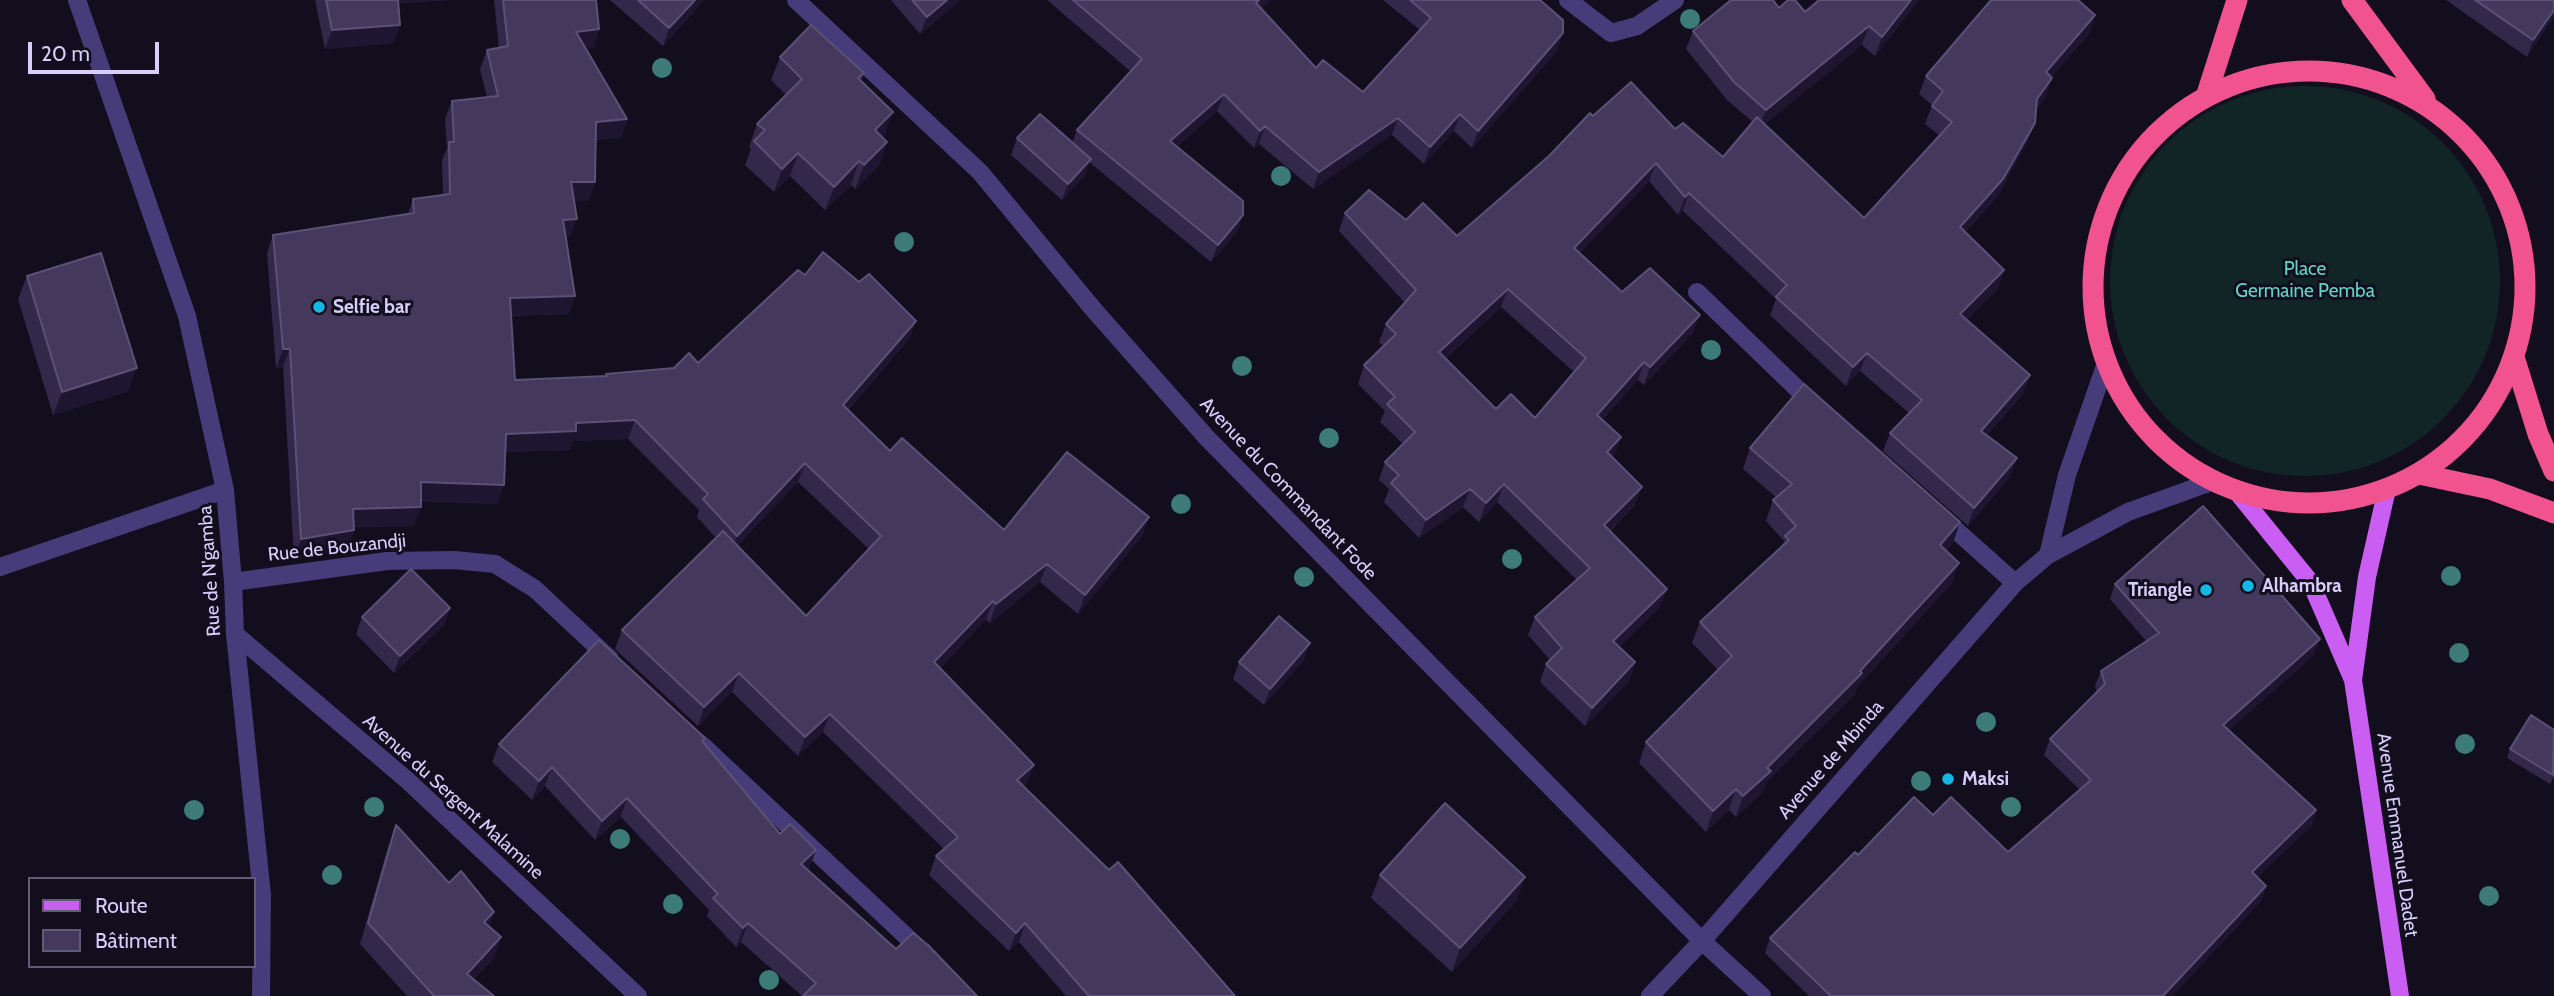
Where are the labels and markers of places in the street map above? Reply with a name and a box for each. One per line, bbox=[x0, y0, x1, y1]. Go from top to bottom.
place label: Selfie bar bbox=[333, 296, 411, 318]
marker: Selfie bar bbox=[311, 299, 327, 315]
place label: Alhambra bbox=[2262, 575, 2342, 597]
marker: Alhambra bbox=[2240, 578, 2256, 594]
place label: Triangle bbox=[2128, 579, 2192, 601]
marker: Triangle bbox=[2198, 582, 2214, 598]
place label: Maksi bbox=[1962, 768, 2009, 790]
marker: Maksi bbox=[1940, 771, 1956, 787]

